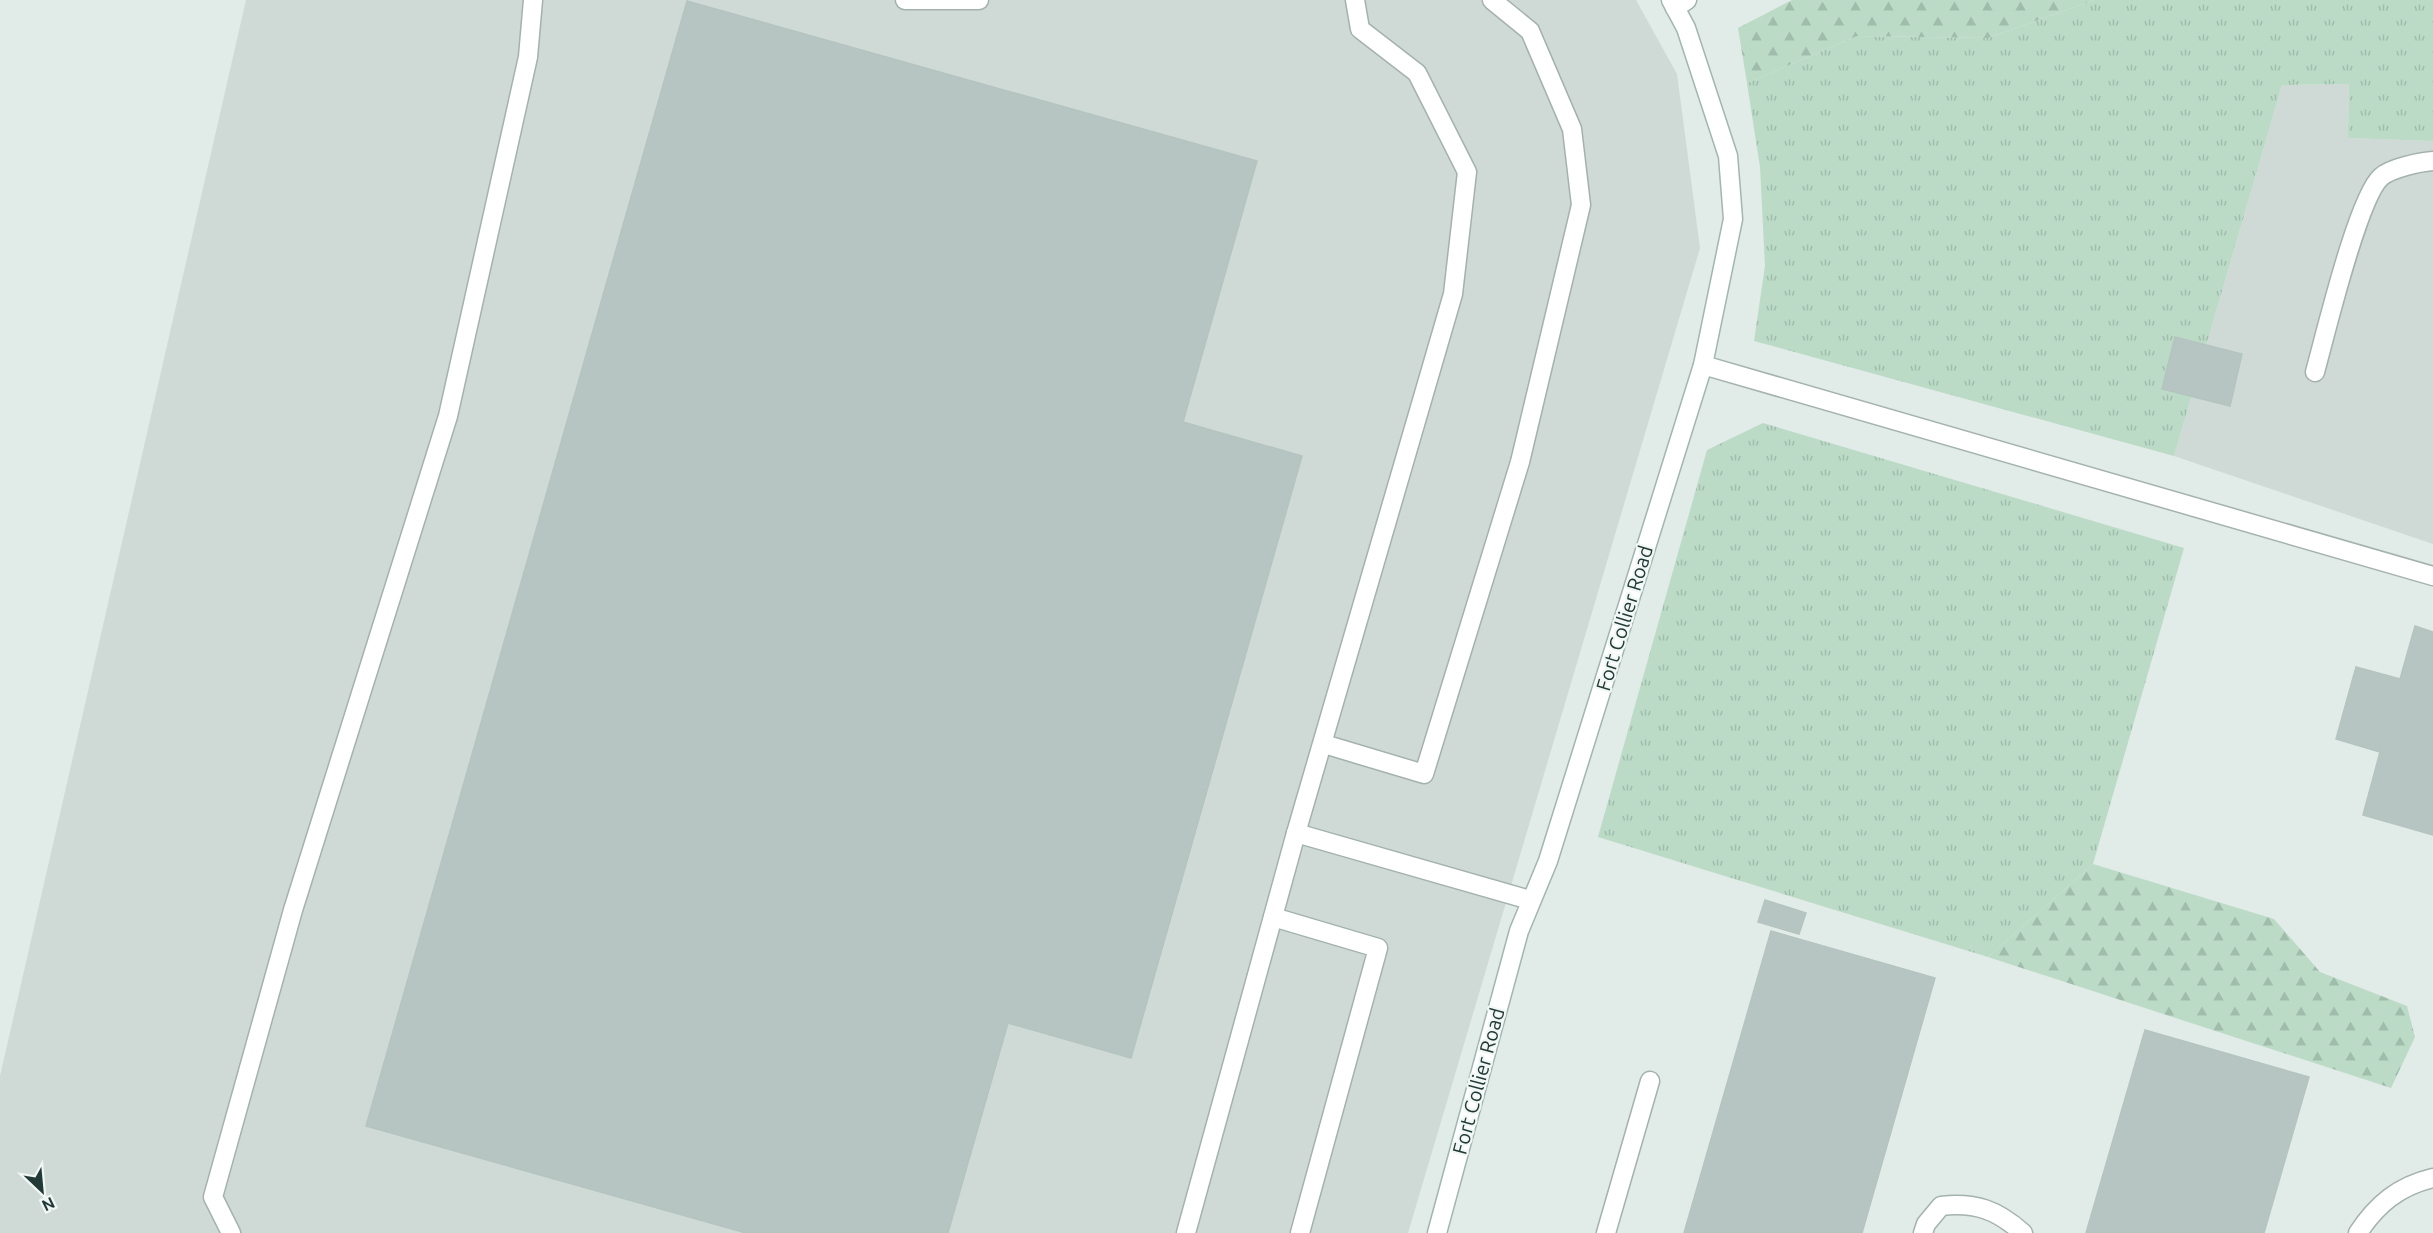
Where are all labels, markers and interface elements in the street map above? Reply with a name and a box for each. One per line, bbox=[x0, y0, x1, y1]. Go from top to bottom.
street label: Fort Collier Road bbox=[1591, 543, 1657, 693]
street label: Fort Collier Road bbox=[1447, 1005, 1509, 1157]
north arrow bbox=[12, 1161, 72, 1221]
text: N bbox=[39, 1194, 58, 1215]

